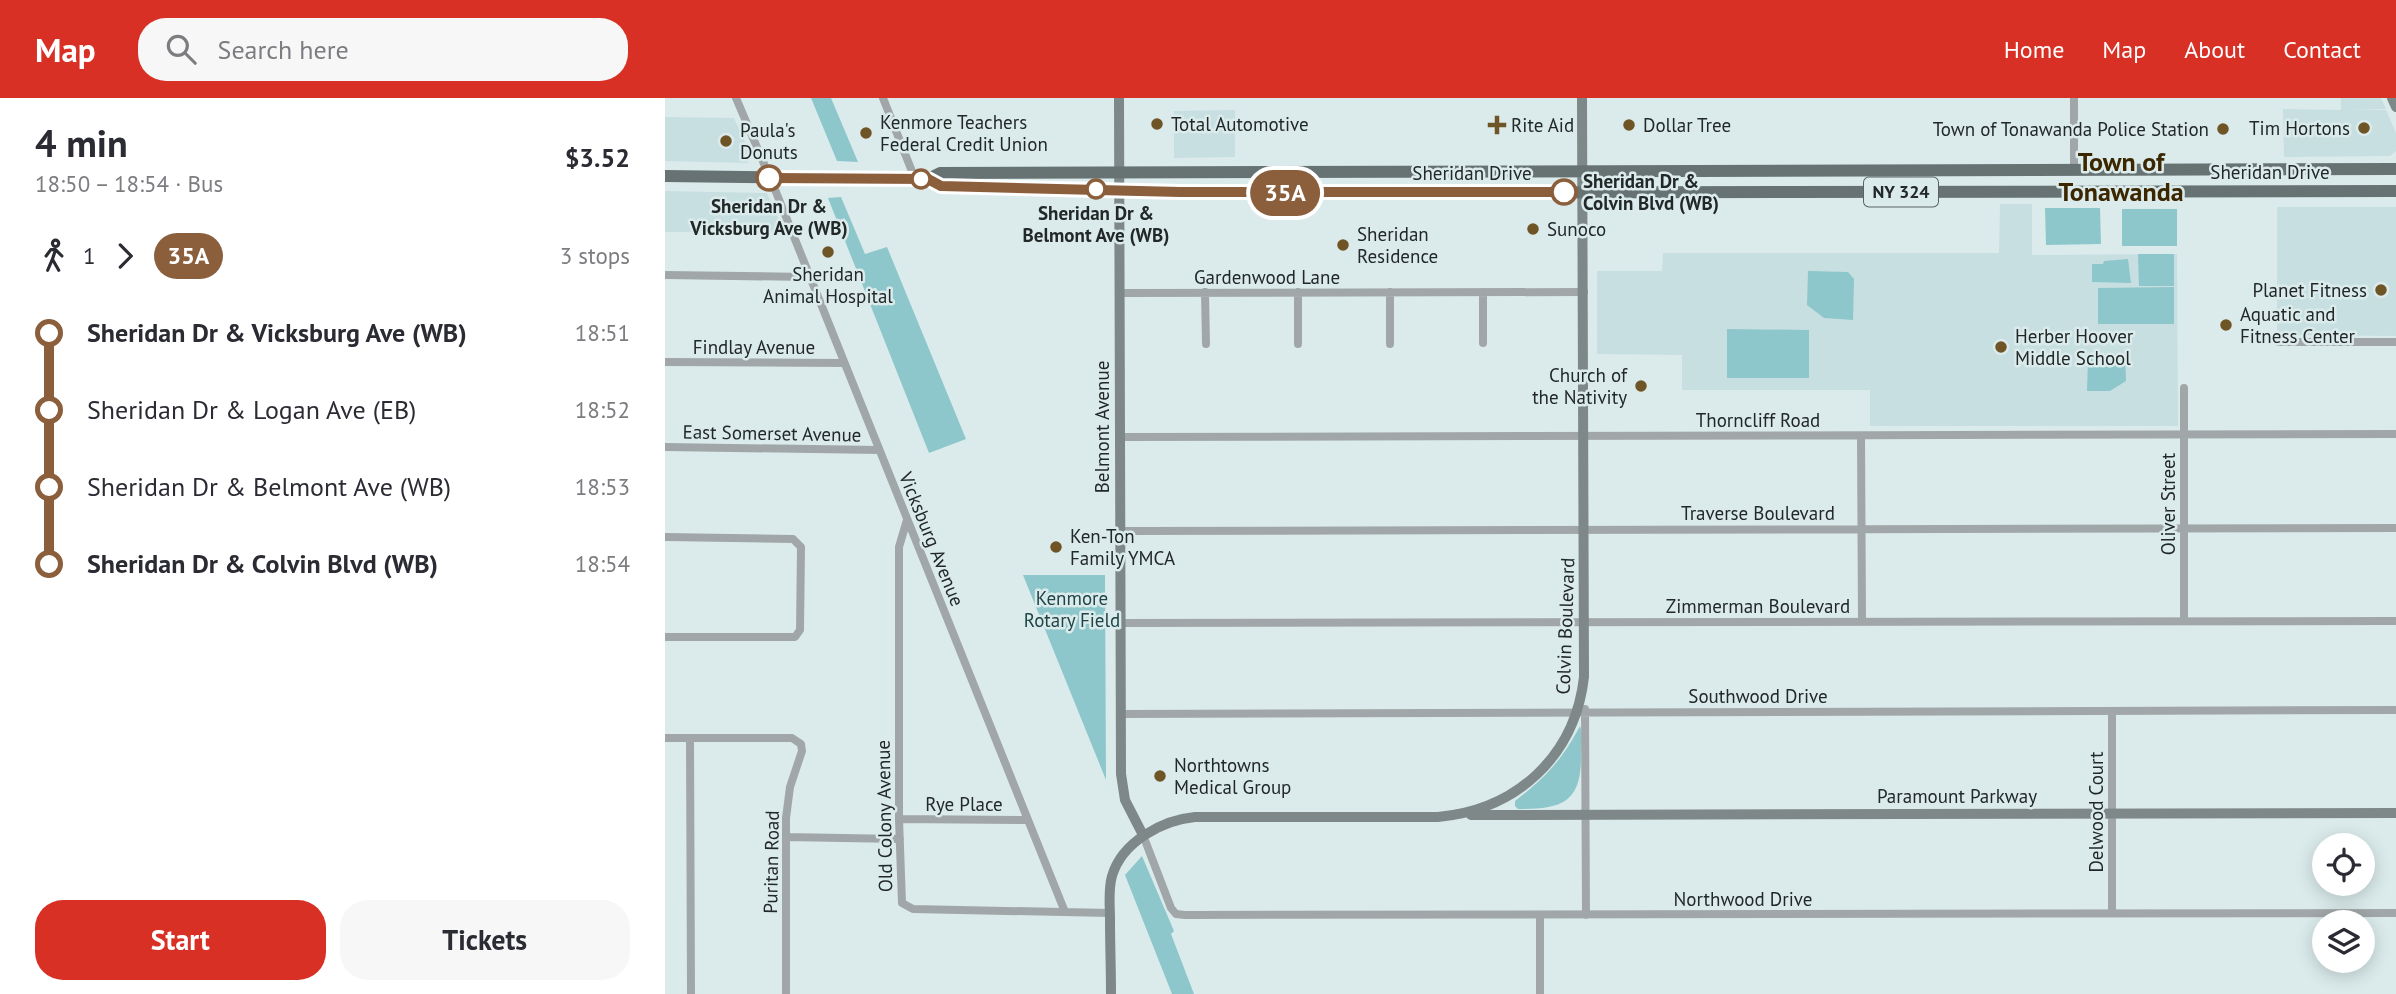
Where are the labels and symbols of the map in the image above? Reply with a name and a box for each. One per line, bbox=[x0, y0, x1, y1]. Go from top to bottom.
place label: Kenmore Teachers Federal Credit Union bbox=[880, 110, 1048, 156]
place label: Total Automotive bbox=[1171, 112, 1309, 136]
place label: Rite Aid bbox=[1511, 113, 1574, 137]
place label: Dollar Tree bbox=[1643, 113, 1731, 137]
marker: Total Automotive bbox=[1149, 116, 1165, 132]
place label: Tim Hortons bbox=[2249, 116, 2350, 140]
marker: Rite Aid bbox=[1489, 117, 1505, 133]
marker: Dollar Tree bbox=[1621, 117, 1637, 133]
place label: Town of Tonawanda Police Station bbox=[1933, 117, 2209, 141]
place label: Paula's Donuts bbox=[740, 118, 798, 164]
marker: Tim Hortons bbox=[2356, 120, 2372, 136]
marker: Town of Tonawanda Police Station bbox=[2215, 121, 2231, 137]
marker: Kenmore Teachers Federal Credit Union bbox=[858, 125, 874, 141]
marker: Paula's Donuts bbox=[718, 133, 734, 149]
district label: Town of Tonawanda bbox=[2058, 145, 2184, 208]
street label: Sheridan Drive bbox=[2210, 160, 2330, 184]
street label: Sheridan Drive bbox=[1412, 161, 1532, 185]
marker: Sheridan Dr & Vicksburg Ave (WB) bbox=[756, 165, 782, 191]
unlabelled marker bbox=[911, 169, 931, 189]
place label: Sheridan Dr & Colvin Blvd (WB) bbox=[1583, 169, 1719, 215]
line badge: 35A bbox=[1245, 170, 1325, 216]
road number: NY 324 bbox=[1864, 178, 1938, 206]
marker: Sheridan Dr & Belmont Ave (WB) bbox=[1086, 179, 1106, 199]
marker: Sheridan Dr & Colvin Blvd (WB) bbox=[1551, 179, 1577, 205]
place label: Sheridan Dr & Vicksburg Ave (WB) bbox=[689, 194, 848, 240]
place label: Sheridan Dr & Belmont Ave (WB) bbox=[1023, 201, 1169, 247]
place label: Sunoco bbox=[1547, 217, 1606, 241]
marker: Sunoco bbox=[1525, 221, 1541, 237]
place label: Sheridan Residence bbox=[1357, 222, 1438, 268]
marker: Sheridan Residence bbox=[1335, 237, 1351, 253]
marker: Sheridan Animal Hospital bbox=[820, 244, 836, 260]
place label: Sheridan Animal Hospital bbox=[763, 262, 893, 308]
street label: Gardenwood Lane bbox=[1194, 265, 1340, 289]
place label: Planet Fitness bbox=[2252, 278, 2367, 302]
marker: Planet Fitness bbox=[2373, 282, 2389, 298]
place label: Aquatic and Fitness Center bbox=[2240, 302, 2356, 348]
marker: Aquatic and Fitness Center bbox=[2218, 317, 2234, 333]
place label: Herber Hoover Middle School bbox=[2015, 324, 2134, 370]
street label: Findlay Avenue bbox=[693, 335, 815, 359]
marker: Herber Hoover Middle School bbox=[1993, 339, 2009, 355]
street label: Belmont Avenue bbox=[1090, 361, 1114, 493]
place label: Church of the Nativity bbox=[1532, 363, 1628, 409]
marker: Church of the Nativity bbox=[1633, 378, 1649, 394]
street label: Thorncliff Road bbox=[1696, 408, 1820, 432]
street label: East Somerset Avenue bbox=[682, 419, 862, 447]
street label: Oliver Street bbox=[2156, 452, 2180, 555]
street label: Vicksburg Avenue bbox=[894, 468, 970, 610]
street label: Traverse Boulevard bbox=[1681, 501, 1835, 525]
place label: Ken-Ton Family YMCA bbox=[1070, 524, 1175, 570]
marker: Ken-Ton Family YMCA bbox=[1048, 539, 1064, 555]
street label: Colvin Boulevard bbox=[1551, 557, 1579, 695]
park label: Kenmore Rotary Field bbox=[1024, 586, 1120, 632]
street label: Zimmerman Boulevard bbox=[1666, 594, 1850, 618]
street label: Southwood Drive bbox=[1688, 684, 1828, 708]
street label: Old Colony Avenue bbox=[871, 740, 897, 892]
street label: Delwood Court bbox=[2084, 751, 2108, 873]
place label: Northtowns Medical Group bbox=[1174, 753, 1291, 799]
marker: Northtowns Medical Group bbox=[1152, 768, 1168, 784]
street label: Paramount Parkway bbox=[1877, 784, 2037, 808]
street label: Rye Place bbox=[925, 792, 1003, 816]
street label: Puritan Road bbox=[758, 810, 784, 914]
street label: Northwood Drive bbox=[1674, 887, 1812, 911]

